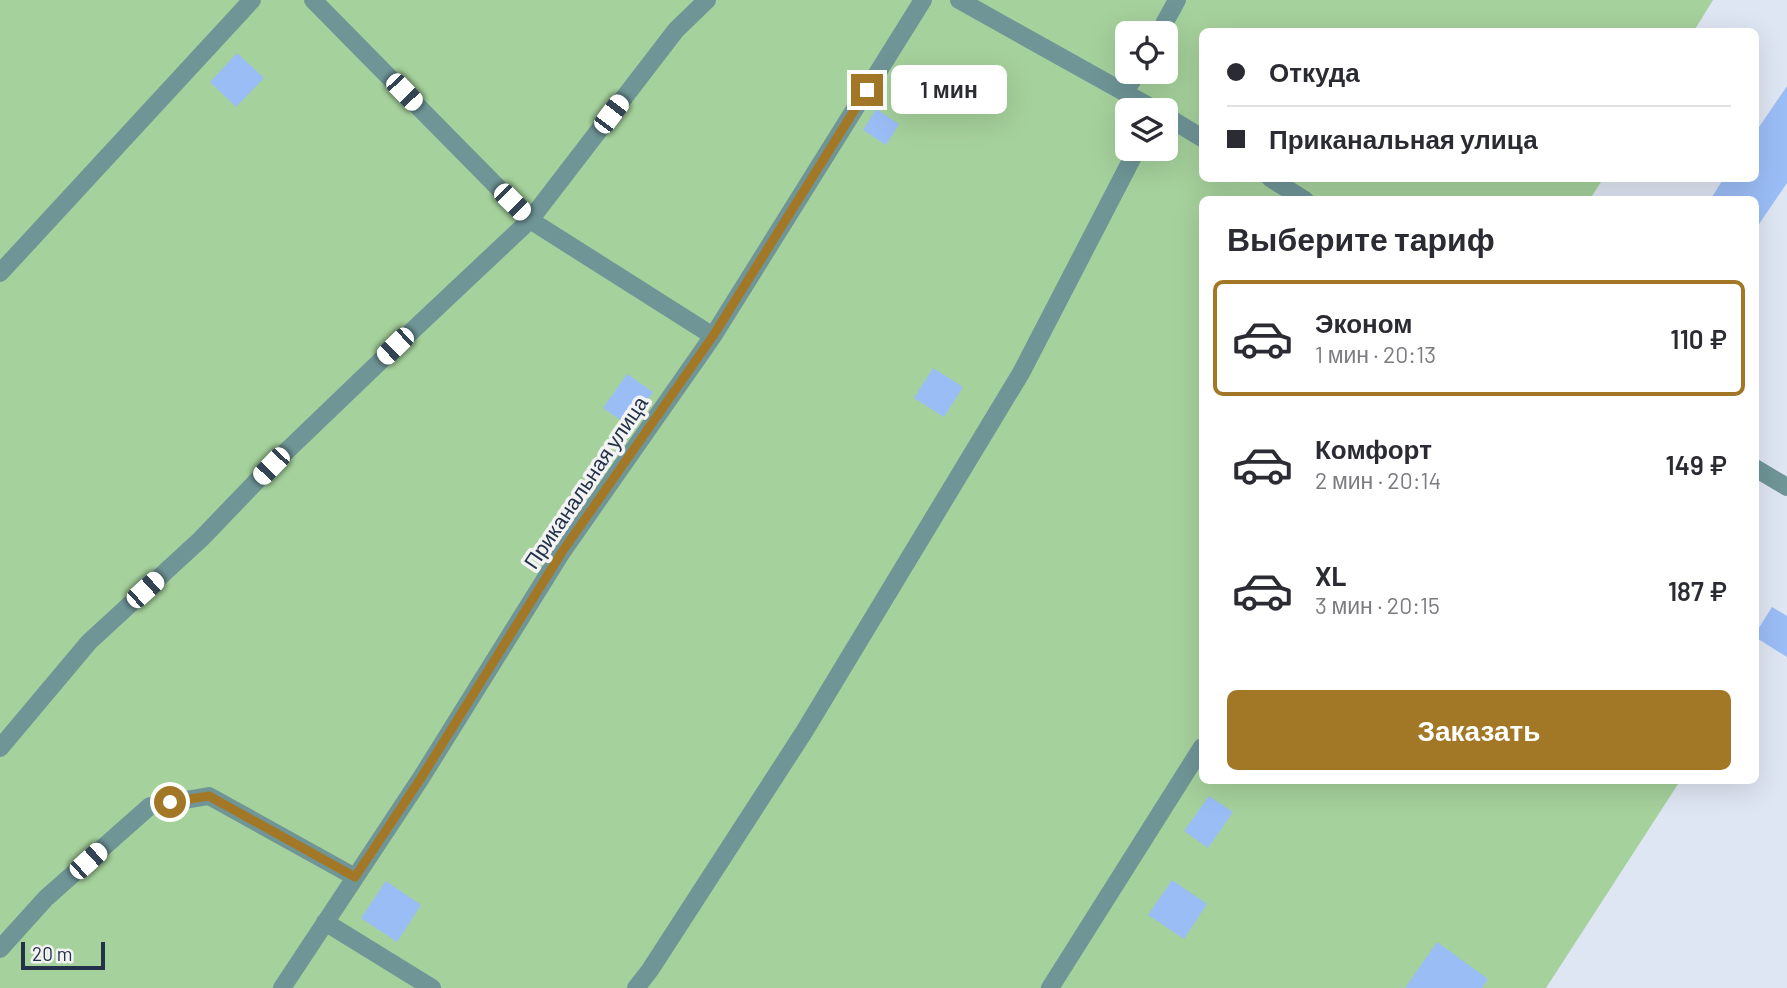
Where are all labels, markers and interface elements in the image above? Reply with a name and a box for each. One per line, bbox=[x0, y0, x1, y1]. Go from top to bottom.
map controls bbox=[1115, 21, 1178, 161]
button: locate bbox=[1115, 21, 1178, 84]
text: Откуда bbox=[1269, 56, 1360, 87]
callout: 1 мин bbox=[892, 66, 1007, 114]
car bbox=[382, 70, 427, 114]
route end bbox=[851, 74, 883, 106]
text: 1 мин bbox=[920, 75, 978, 103]
car bbox=[590, 91, 633, 137]
button: layers bbox=[1115, 98, 1178, 161]
text: Приканальная улица bbox=[1269, 123, 1538, 154]
car bbox=[490, 180, 535, 224]
text: Выберите тариф bbox=[1227, 219, 1495, 257]
icon: car bbox=[1231, 307, 1294, 370]
text: Эконом bbox=[1315, 307, 1413, 338]
text: 110 ₽ bbox=[1670, 323, 1727, 354]
car bbox=[373, 324, 418, 368]
text: 1 мин · 20:13 bbox=[1315, 340, 1436, 368]
street label: Приканальная улица bbox=[518, 391, 652, 573]
icon: car bbox=[1231, 433, 1294, 496]
text: Комфорт bbox=[1315, 433, 1432, 464]
car bbox=[249, 444, 294, 488]
text: 149 ₽ bbox=[1666, 449, 1727, 480]
text: 2 мин · 20:14 bbox=[1315, 466, 1441, 494]
icon: car bbox=[1231, 559, 1294, 622]
text: XL bbox=[1315, 560, 1346, 591]
car bbox=[123, 568, 168, 612]
text: 187 ₽ bbox=[1668, 575, 1727, 606]
text: 3 мин · 20:15 bbox=[1315, 591, 1440, 619]
button: Заказать bbox=[1227, 690, 1731, 770]
route start bbox=[154, 786, 186, 818]
car bbox=[66, 839, 111, 883]
scale bar bbox=[21, 939, 105, 971]
text: 20 m bbox=[32, 942, 72, 965]

